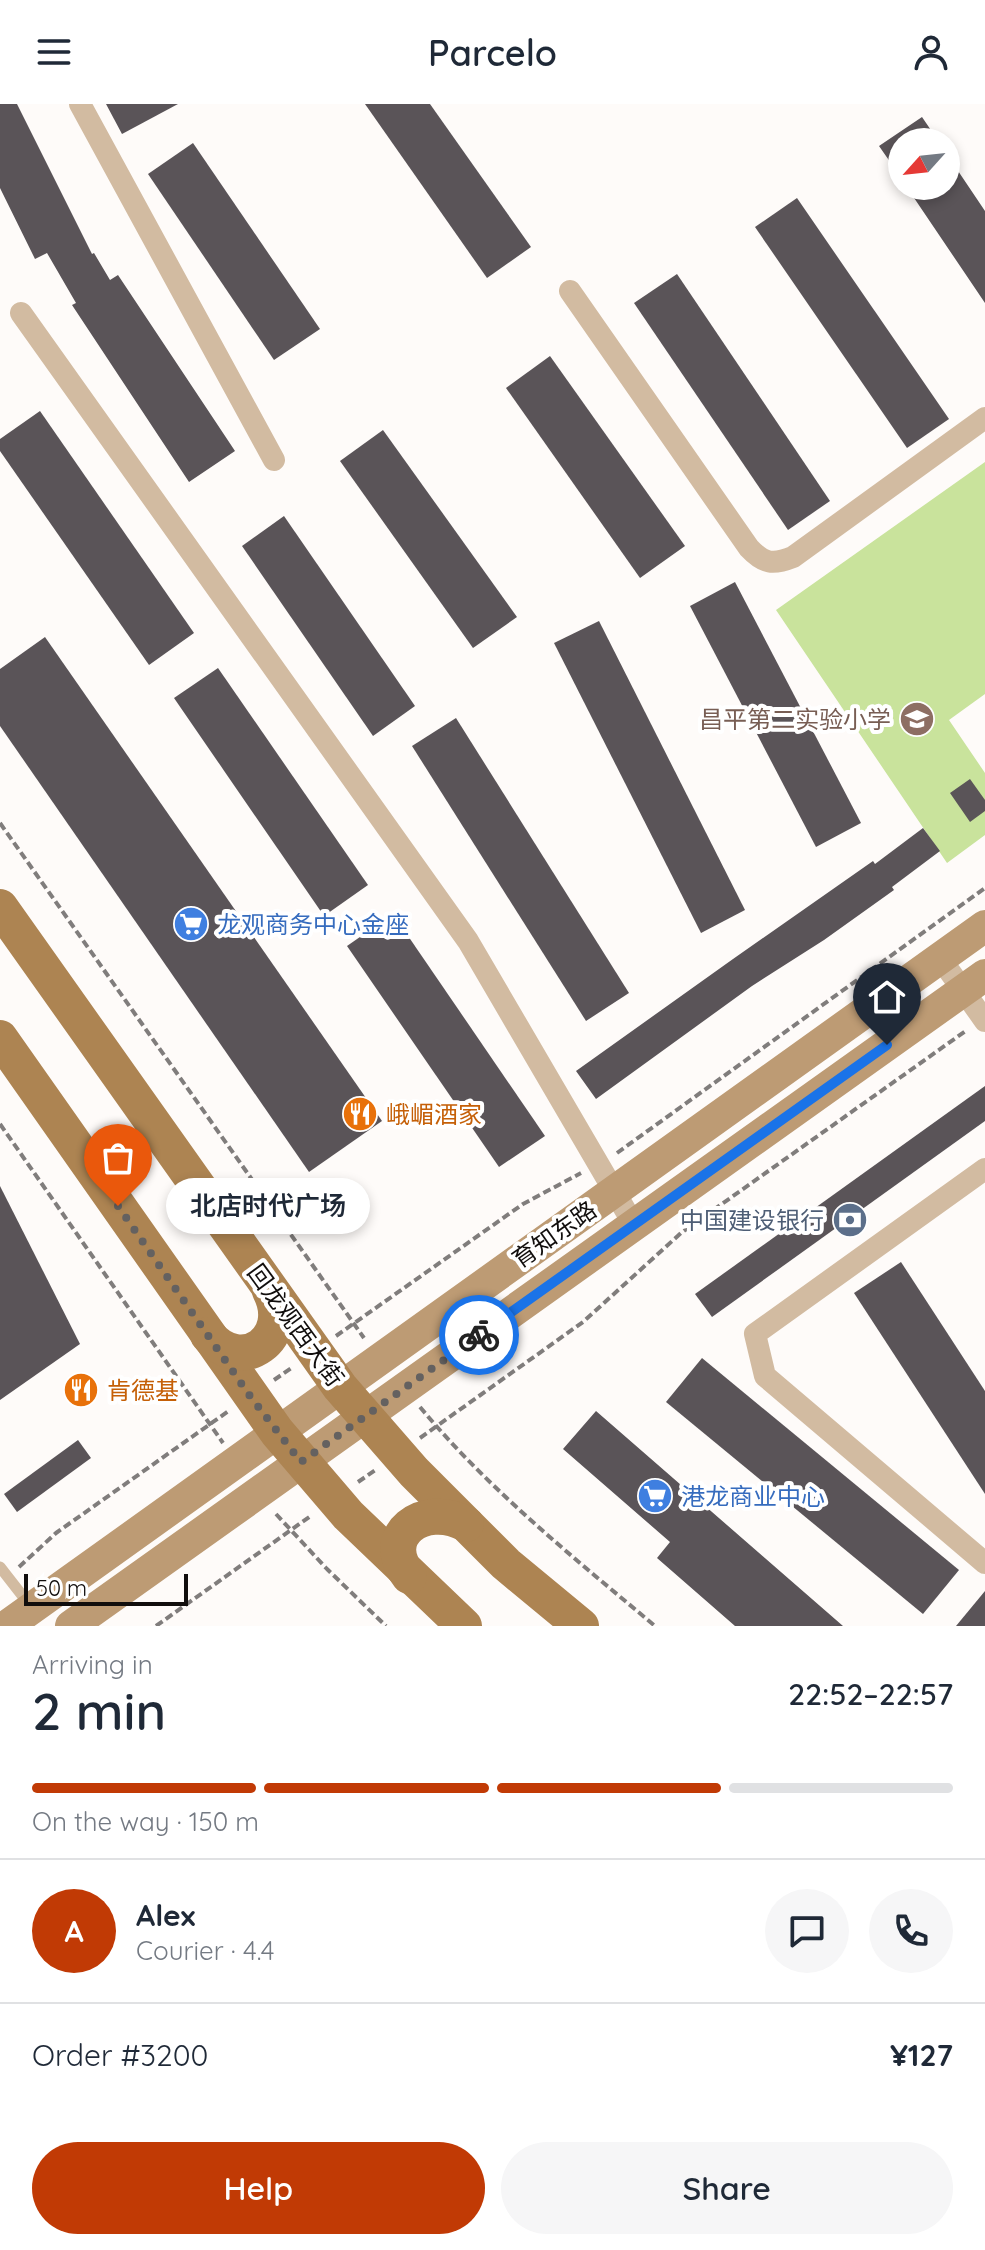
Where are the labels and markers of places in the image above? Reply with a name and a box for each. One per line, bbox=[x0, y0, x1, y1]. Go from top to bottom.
school or university icon: 昌平第二实验小学 bbox=[898, 700, 936, 738]
place label: 昌平第二实验小学 bbox=[699, 704, 891, 734]
supermarket icon: 龙观商务中心金座 bbox=[172, 905, 210, 943]
place label: 龙观商务中心金座 bbox=[217, 909, 409, 939]
pin bbox=[853, 963, 921, 1045]
restaurant icon: 峨嵋酒家 bbox=[341, 1095, 379, 1133]
place label: 峨嵋酒家 bbox=[386, 1099, 482, 1129]
pin bbox=[84, 1124, 152, 1206]
callout: 北店时代广场 bbox=[166, 1178, 370, 1234]
bank icon: 中国建设银行 bbox=[831, 1201, 869, 1239]
place label: 中国建设银行 bbox=[680, 1205, 824, 1235]
restaurant icon: 肯德基 bbox=[62, 1371, 100, 1409]
place label: 肯德基 bbox=[107, 1375, 179, 1405]
supermarket icon: 港龙商业中心 bbox=[636, 1477, 674, 1515]
place label: 港龙商业中心 bbox=[681, 1481, 825, 1511]

